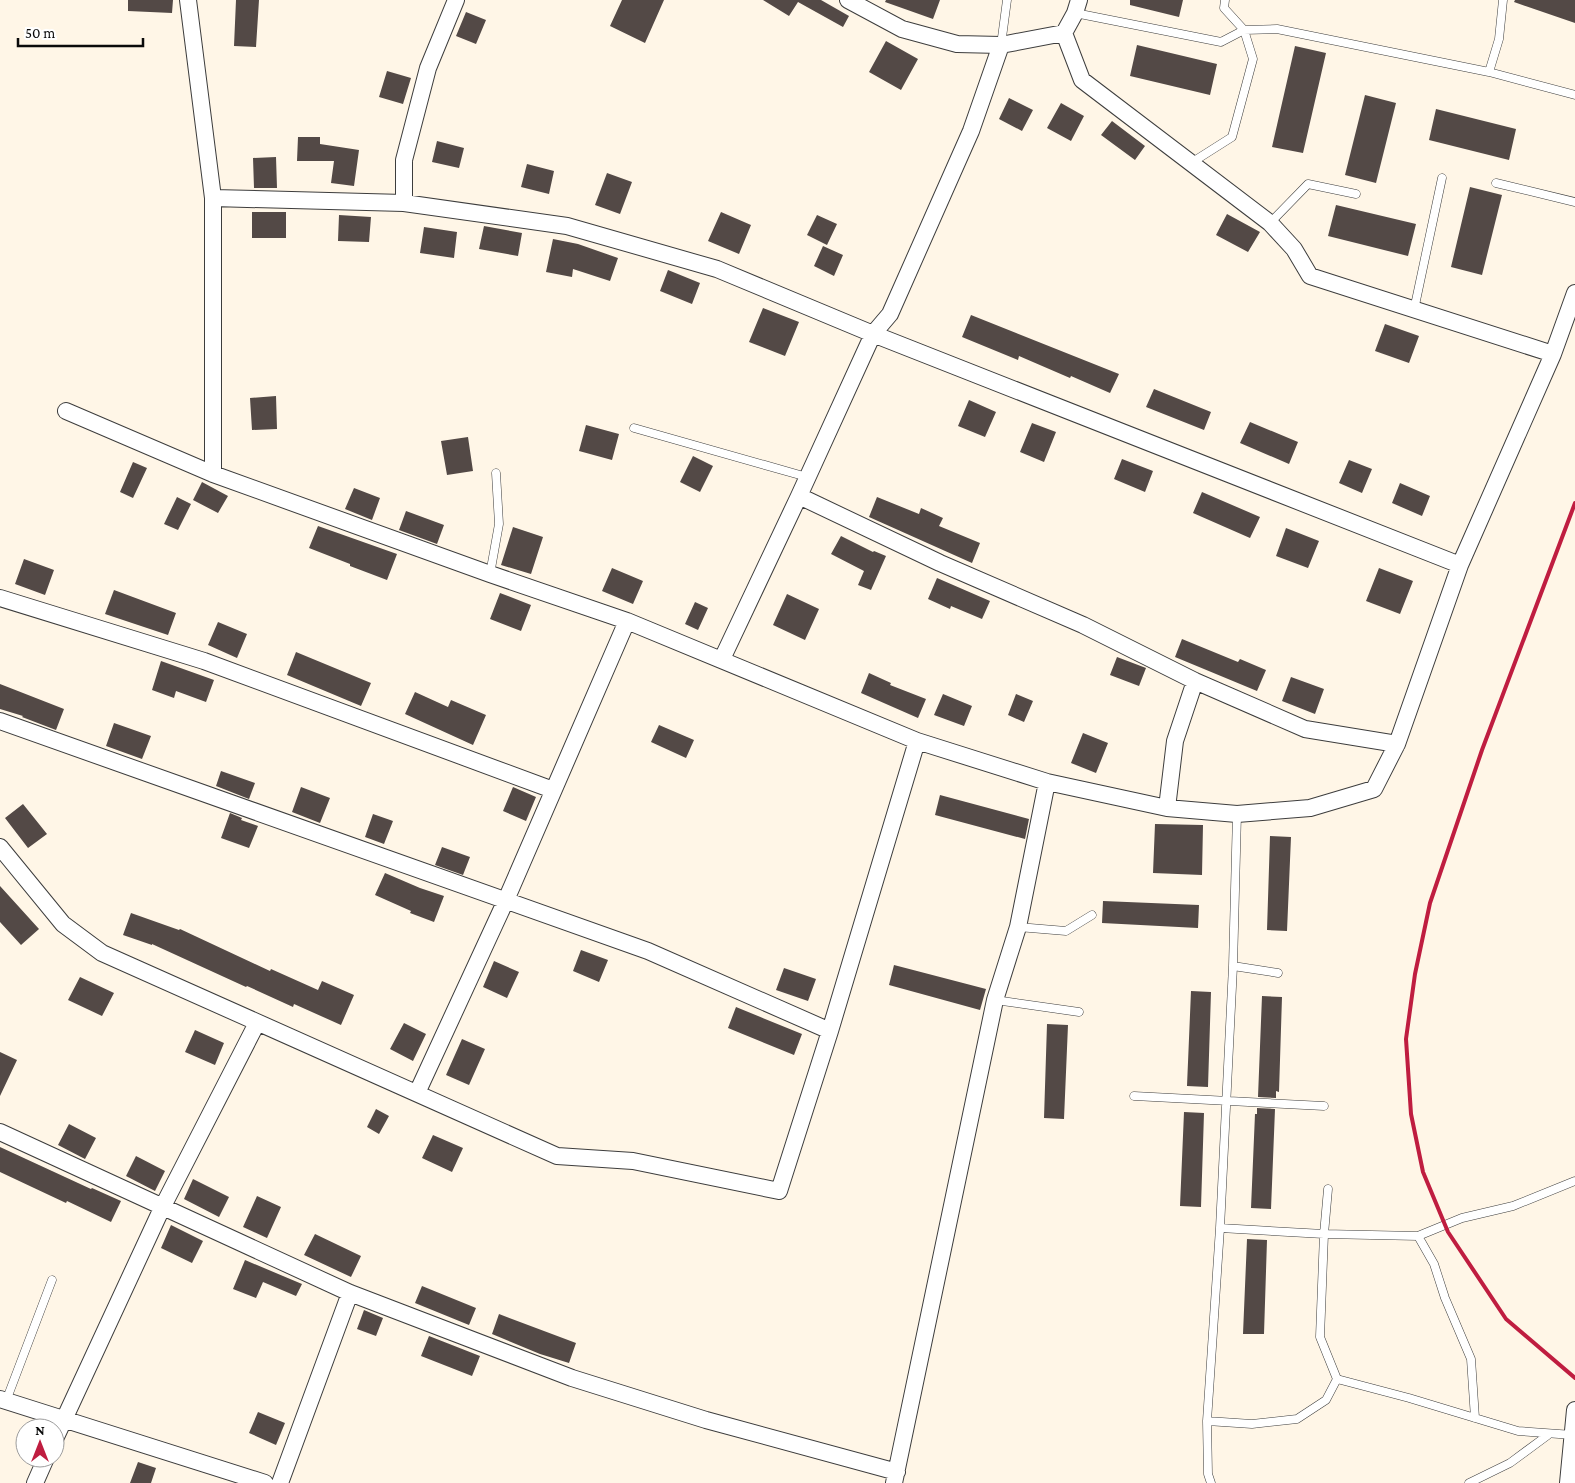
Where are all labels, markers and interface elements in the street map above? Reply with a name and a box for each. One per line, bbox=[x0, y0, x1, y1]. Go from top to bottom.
scale bar bbox=[18, 15, 142, 47]
text: 50 m bbox=[25, 25, 55, 41]
north arrow bbox=[15, 1418, 65, 1468]
text: N bbox=[35, 1422, 45, 1438]

